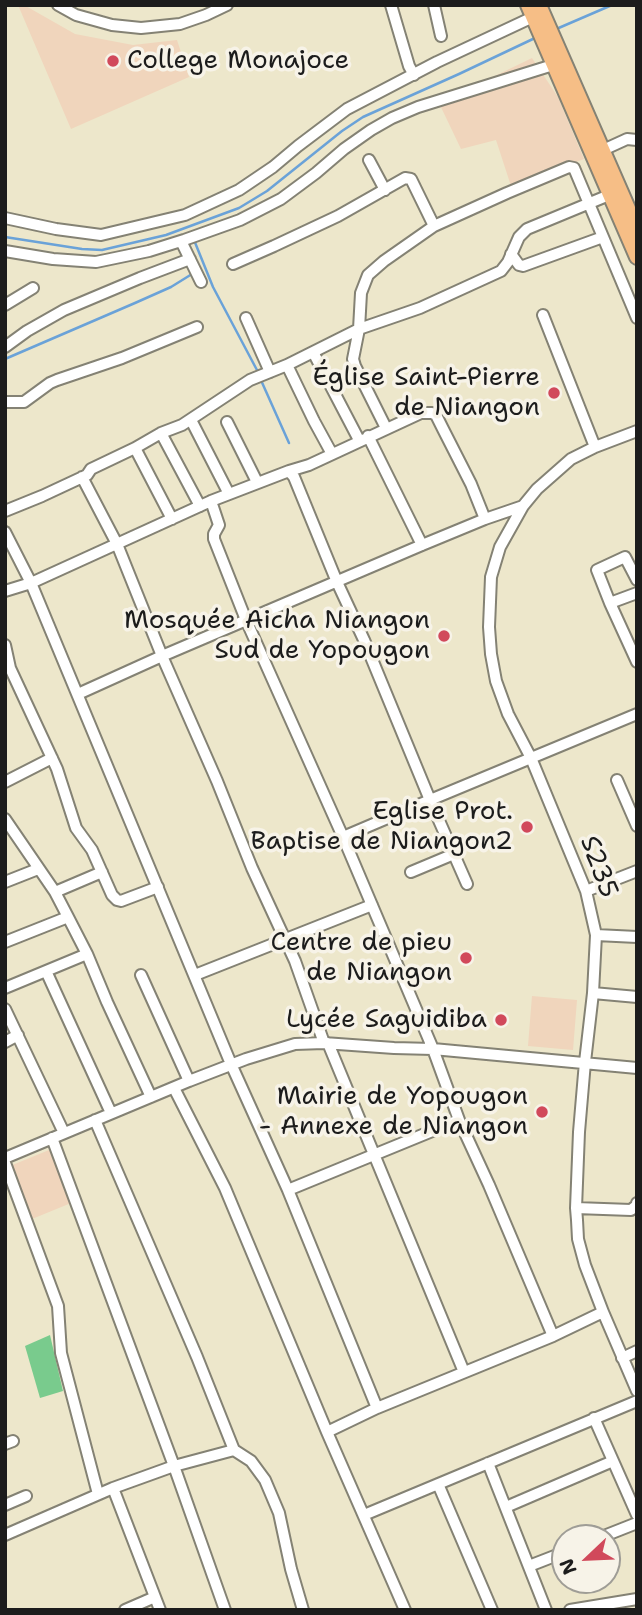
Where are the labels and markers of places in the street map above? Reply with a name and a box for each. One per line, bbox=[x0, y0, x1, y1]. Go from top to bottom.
place label: College Monajoce bbox=[127, 45, 349, 77]
marker: College Monajoce bbox=[105, 53, 121, 69]
place label: Église Saint-Pierre de Niangon bbox=[313, 362, 540, 424]
marker: Église Saint-Pierre de Niangon bbox=[546, 385, 562, 401]
place label: Mosquée Aicha Niangon Sud de Yopougon bbox=[124, 605, 430, 666]
marker: Mosquée Aicha Niangon Sud de Yopougon bbox=[436, 628, 452, 644]
place label: Eglise Prot. Baptise de Niangon2 bbox=[251, 796, 513, 858]
marker: Eglise Prot. Baptise de Niangon2 bbox=[519, 819, 535, 835]
place label: Centre de pieu de Niangon bbox=[270, 927, 452, 988]
marker: Centre de pieu de Niangon bbox=[458, 950, 474, 966]
place label: Lycée Saguidiba bbox=[286, 1004, 487, 1036]
marker: Lycée Saguidiba bbox=[493, 1012, 509, 1028]
place label: Mairie de Yopougon - Annexe de Niangon bbox=[259, 1081, 528, 1142]
marker: Mairie de Yopougon - Annexe de Niangon bbox=[534, 1104, 550, 1120]

